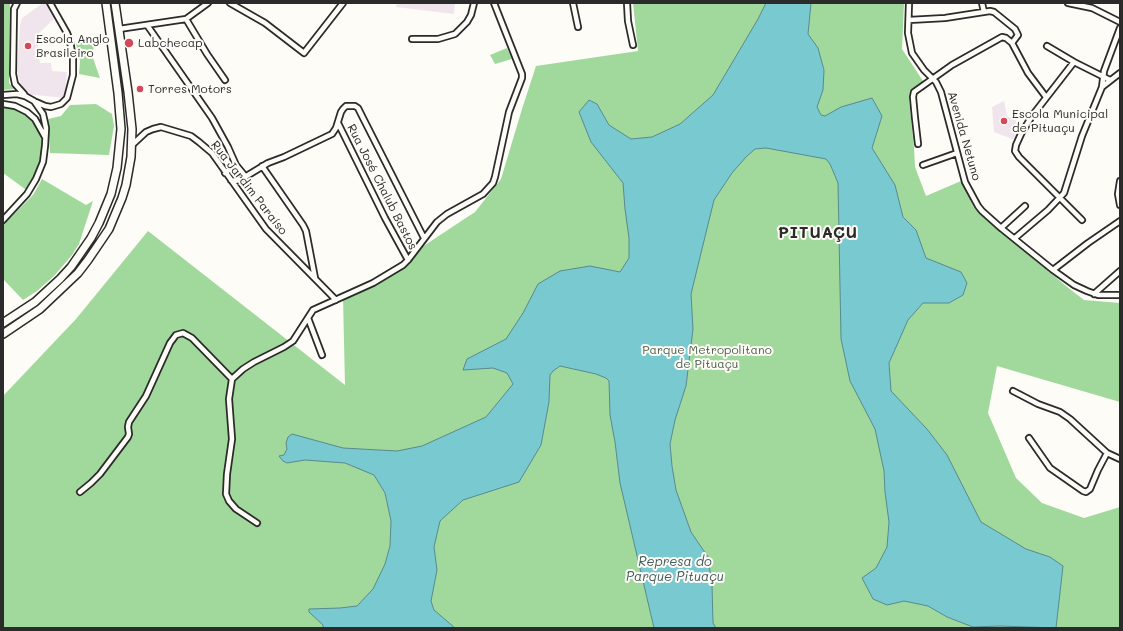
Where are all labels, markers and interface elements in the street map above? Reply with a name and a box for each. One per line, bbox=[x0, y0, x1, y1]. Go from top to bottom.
place label: Escola Anglo Brasileiro bbox=[36, 32, 109, 60]
place label: Labchecap bbox=[138, 36, 203, 50]
marker: Labchecap bbox=[123, 37, 135, 49]
marker: Escola Anglo Brasileiro bbox=[23, 41, 33, 51]
place label: Torres Motors bbox=[148, 82, 232, 96]
marker: Torres Motors bbox=[135, 84, 145, 94]
street label: Avenida Netuno bbox=[944, 90, 984, 182]
place label: Escola Municipal de Pituaçu bbox=[1012, 107, 1108, 135]
marker: Escola Municipal de Pituaçu bbox=[999, 116, 1009, 126]
street label: Rua José Chalub Bastos bbox=[344, 122, 420, 252]
street label: Rua Jardim Paraíso bbox=[208, 138, 290, 238]
district label: PITUAÇU bbox=[778, 223, 858, 243]
park label: Parque Metropolitano de Pituaçu bbox=[642, 343, 772, 371]
water label: Represa do Parque Pituaçu bbox=[626, 554, 724, 585]

